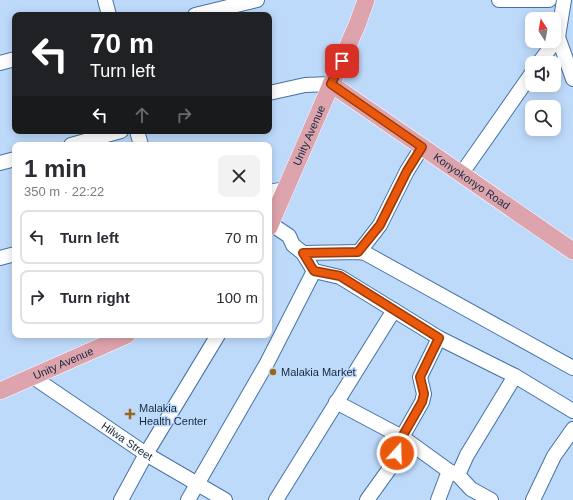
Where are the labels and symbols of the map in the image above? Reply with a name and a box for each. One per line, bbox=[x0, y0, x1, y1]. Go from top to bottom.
north arrow bbox=[525, 12, 561, 48]
pin bbox=[325, 44, 359, 78]
street label: Unity Avenue bbox=[291, 103, 327, 167]
street label: Konyokonyo Road bbox=[431, 151, 512, 212]
street label: Unity Avenue bbox=[31, 345, 95, 382]
place label: Malakia Market bbox=[281, 366, 356, 378]
marker: Malakia Market bbox=[268, 367, 278, 377]
place label: Malakia Health Center bbox=[139, 402, 207, 427]
marker: Malakia Health Center bbox=[124, 408, 136, 420]
street label: Hilwa Street bbox=[99, 420, 155, 463]
position arrow bbox=[376, 432, 418, 474]

